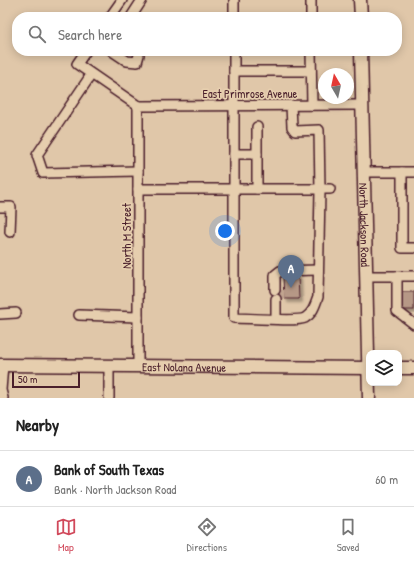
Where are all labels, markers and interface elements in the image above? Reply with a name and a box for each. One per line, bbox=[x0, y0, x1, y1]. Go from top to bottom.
search box bbox=[12, 12, 402, 56]
icon: search bbox=[26, 23, 48, 45]
text: Search here bbox=[58, 24, 122, 45]
north arrow bbox=[318, 68, 354, 104]
street label: East Primrose Avenue bbox=[203, 85, 298, 102]
street label: North Jackson Road bbox=[356, 183, 374, 267]
street label: North M Street bbox=[118, 202, 135, 269]
your location bbox=[215, 221, 235, 241]
pin: A bbox=[278, 255, 304, 288]
map controls bbox=[366, 350, 402, 386]
button: layers bbox=[366, 350, 402, 386]
street label: East Nolana Avenue bbox=[142, 358, 226, 375]
scale bar bbox=[12, 370, 80, 389]
text: 50 m bbox=[18, 372, 38, 386]
text: Nearby bbox=[16, 413, 59, 436]
text: Bank of South Texas bbox=[54, 459, 164, 480]
text: A bbox=[26, 470, 32, 488]
text: 60 m bbox=[375, 470, 398, 488]
text: Bank · North Jackson Road bbox=[54, 480, 176, 498]
tab: Map bbox=[55, 516, 77, 554]
tab: Directions bbox=[187, 516, 227, 554]
tab: Saved bbox=[337, 516, 359, 554]

